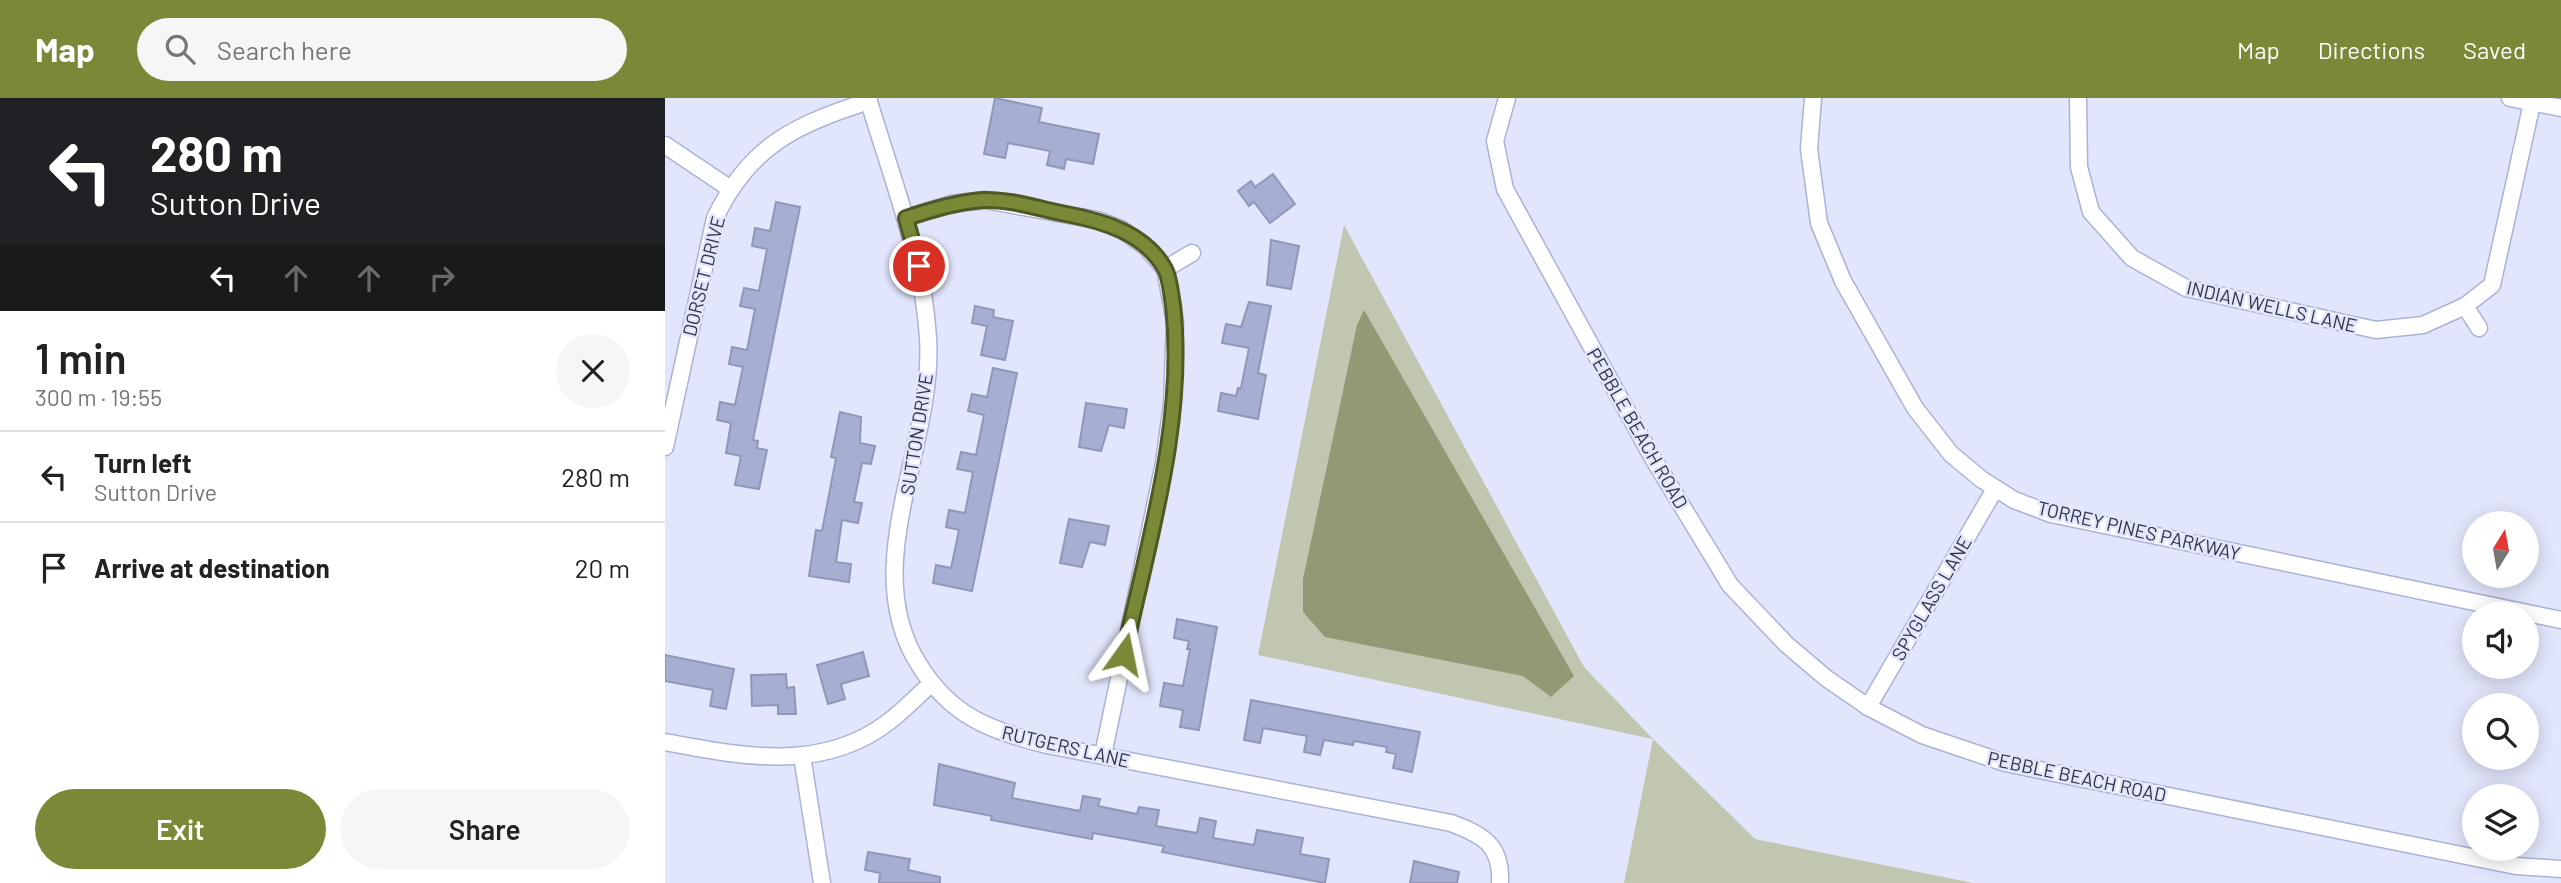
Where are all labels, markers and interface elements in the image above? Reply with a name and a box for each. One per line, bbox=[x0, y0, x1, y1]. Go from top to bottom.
search box bbox=[137, 18, 627, 81]
text: Map bbox=[35, 29, 95, 69]
icon: search bbox=[161, 30, 199, 68]
text: Search here bbox=[217, 34, 352, 65]
text: Map bbox=[2237, 35, 2280, 64]
text: Directions bbox=[2318, 35, 2425, 64]
text: Saved bbox=[2463, 35, 2526, 64]
text: 280 m bbox=[150, 123, 283, 182]
icon: left bbox=[35, 126, 126, 217]
text: Sutton Drive bbox=[150, 183, 321, 221]
street label: DORSET DRIVE bbox=[677, 214, 729, 338]
pin bbox=[889, 236, 949, 296]
icon: arrive bbox=[900, 247, 938, 285]
icon: left bbox=[204, 259, 242, 297]
icon: ahead bbox=[277, 259, 315, 297]
icon: ahead bbox=[350, 259, 388, 297]
icon: right bbox=[423, 259, 461, 297]
street label: INDIAN WELLS LANE bbox=[2185, 275, 2359, 337]
text: 1 min bbox=[35, 332, 127, 382]
button: close bbox=[556, 334, 630, 408]
street label: PEBBLE BEACH ROAD bbox=[1583, 344, 1693, 512]
street label: SUTTON DRIVE bbox=[895, 371, 937, 497]
text: 300 m · 19:55 bbox=[35, 383, 162, 411]
text: Turn left bbox=[94, 447, 192, 478]
icon: left bbox=[35, 458, 73, 496]
text: 280 m bbox=[561, 461, 630, 492]
text: Sutton Drive bbox=[94, 478, 217, 506]
street label: TORREY PINES PARKWAY bbox=[2035, 495, 2243, 565]
north arrow bbox=[2462, 511, 2539, 588]
map controls bbox=[2462, 511, 2539, 861]
street label: SPYGLASS LANE bbox=[1886, 532, 1976, 664]
icon: arrive bbox=[35, 549, 73, 587]
text: Arrive at destination bbox=[94, 552, 330, 583]
text: 20 m bbox=[575, 552, 630, 583]
button: sound bbox=[2462, 602, 2539, 679]
position arrow bbox=[1087, 617, 1161, 691]
button: search bbox=[2462, 693, 2539, 770]
street label: RUTGERS LANE bbox=[1000, 720, 1132, 772]
street label: PEBBLE BEACH ROAD bbox=[1986, 746, 2168, 806]
button: layers bbox=[2462, 784, 2539, 861]
button: Exit bbox=[35, 789, 326, 869]
button: Share bbox=[340, 789, 630, 869]

